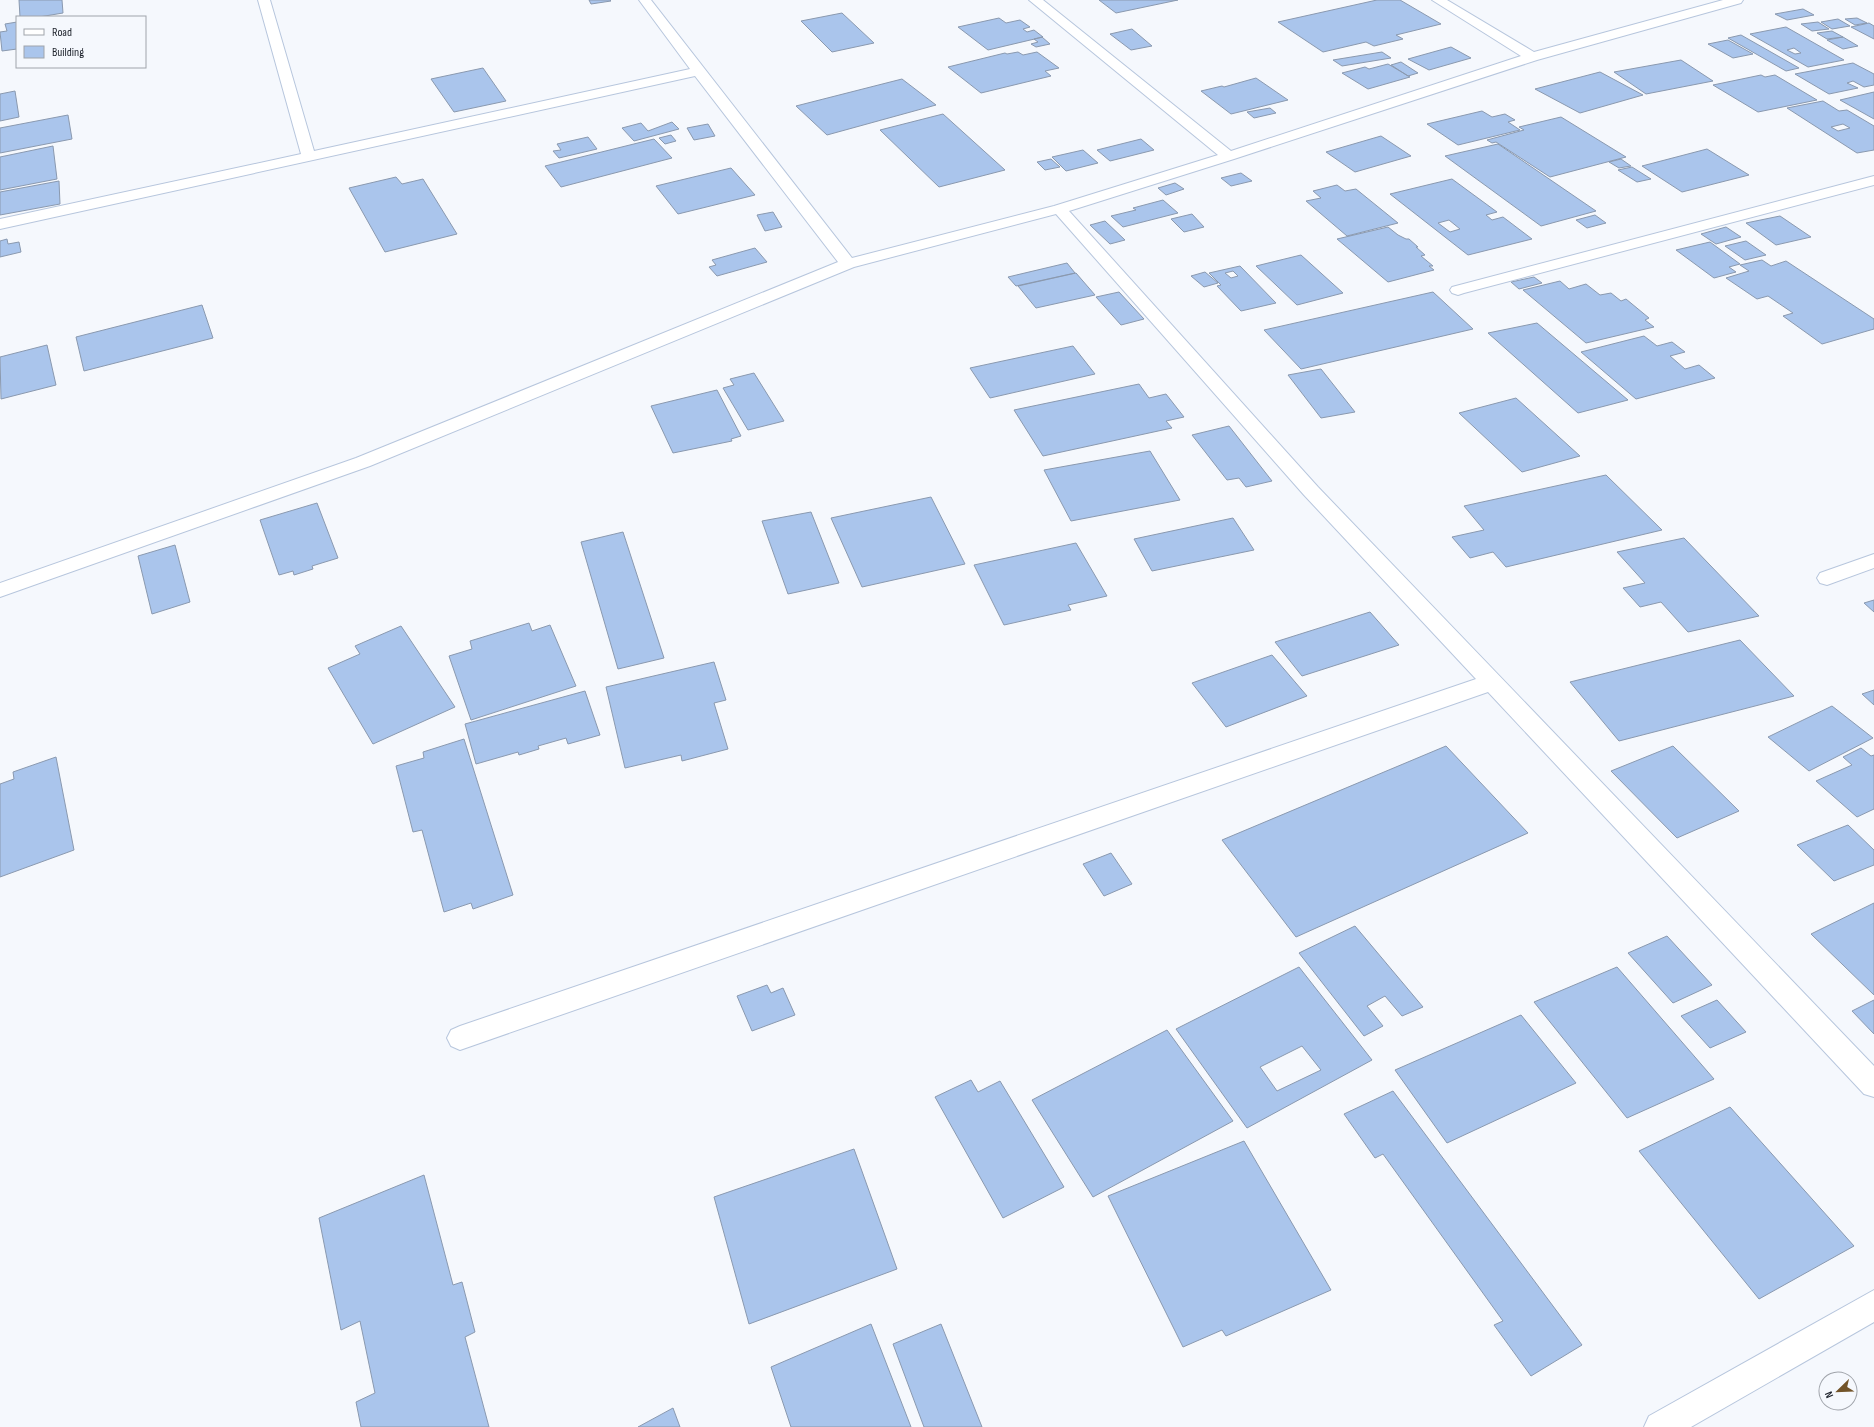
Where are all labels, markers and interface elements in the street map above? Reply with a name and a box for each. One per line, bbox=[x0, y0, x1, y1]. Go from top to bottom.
legend bbox=[16, 16, 146, 68]
text: Road bbox=[52, 25, 72, 40]
text: Building bbox=[52, 45, 84, 60]
north arrow bbox=[1818, 1371, 1858, 1411]
text: N bbox=[1822, 1389, 1836, 1400]

